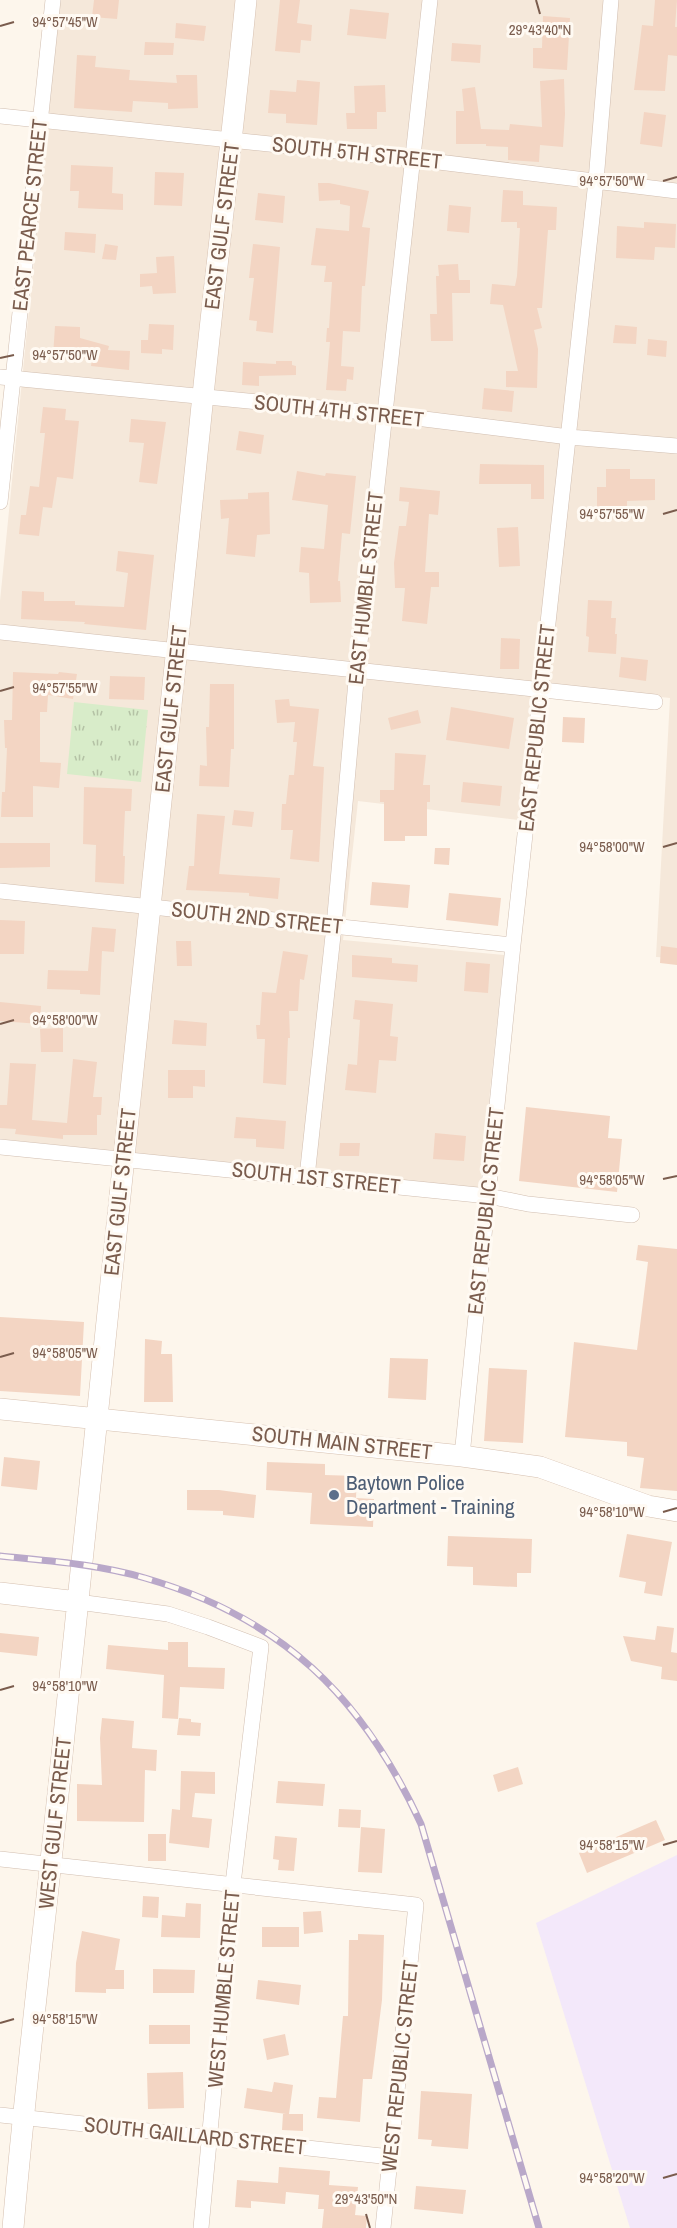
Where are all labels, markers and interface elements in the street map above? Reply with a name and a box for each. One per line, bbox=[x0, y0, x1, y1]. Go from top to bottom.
text: 94°57'45"W bbox=[32, 11, 98, 32]
text: 29°43'40"N bbox=[509, 19, 571, 40]
street label: EAST PEARCE STREET bbox=[5, 117, 54, 312]
street label: SOUTH 5TH STREET bbox=[271, 129, 444, 176]
street label: EAST GULF STREET bbox=[197, 140, 246, 311]
text: 94°57'50"W bbox=[579, 170, 645, 191]
text: 94°57'50"W bbox=[32, 344, 98, 365]
street label: SOUTH 4TH STREET bbox=[253, 387, 426, 434]
street label: EAST HUMBLE STREET bbox=[341, 490, 390, 686]
text: 94°57'55"W bbox=[579, 503, 645, 524]
street label: EAST REPUBLIC STREET bbox=[511, 622, 562, 833]
street label: EAST GULF STREET bbox=[147, 623, 194, 794]
text: 94°57'55"W bbox=[32, 677, 98, 698]
text: 94°58'00"W bbox=[579, 836, 645, 857]
street label: SOUTH 2ND STREET bbox=[170, 894, 345, 941]
text: 94°58'00"W bbox=[32, 1009, 98, 1030]
street label: EAST REPUBLIC STREET bbox=[460, 1105, 511, 1316]
street label: EAST GULF STREET bbox=[96, 1106, 143, 1277]
street label: SOUTH 1ST STREET bbox=[230, 1154, 402, 1201]
text: 94°58'05"W bbox=[579, 1169, 645, 1190]
text: 94°58'05"W bbox=[32, 1342, 98, 1363]
street label: SOUTH MAIN STREET bbox=[251, 1419, 434, 1466]
place label: Baytown Police Department - Training bbox=[346, 1468, 515, 1521]
marker: Baytown Police Department - Training bbox=[327, 1488, 341, 1502]
text: 94°58'10"W bbox=[579, 1501, 645, 1522]
text: 94°58'10"W bbox=[32, 1675, 98, 1696]
street label: WEST GULF STREET bbox=[31, 1735, 78, 1910]
text: 94°58'15"W bbox=[579, 1834, 645, 1855]
street label: WEST HUMBLE STREET bbox=[200, 1888, 247, 2089]
street label: WEST REPUBLIC STREET bbox=[374, 1958, 425, 2173]
text: 94°58'15"W bbox=[32, 2008, 98, 2029]
street label: SOUTH GAILLARD STREET bbox=[83, 2109, 308, 2162]
text: 94°58'20"W bbox=[579, 2167, 645, 2188]
text: 29°43'50"N bbox=[335, 2188, 397, 2209]

